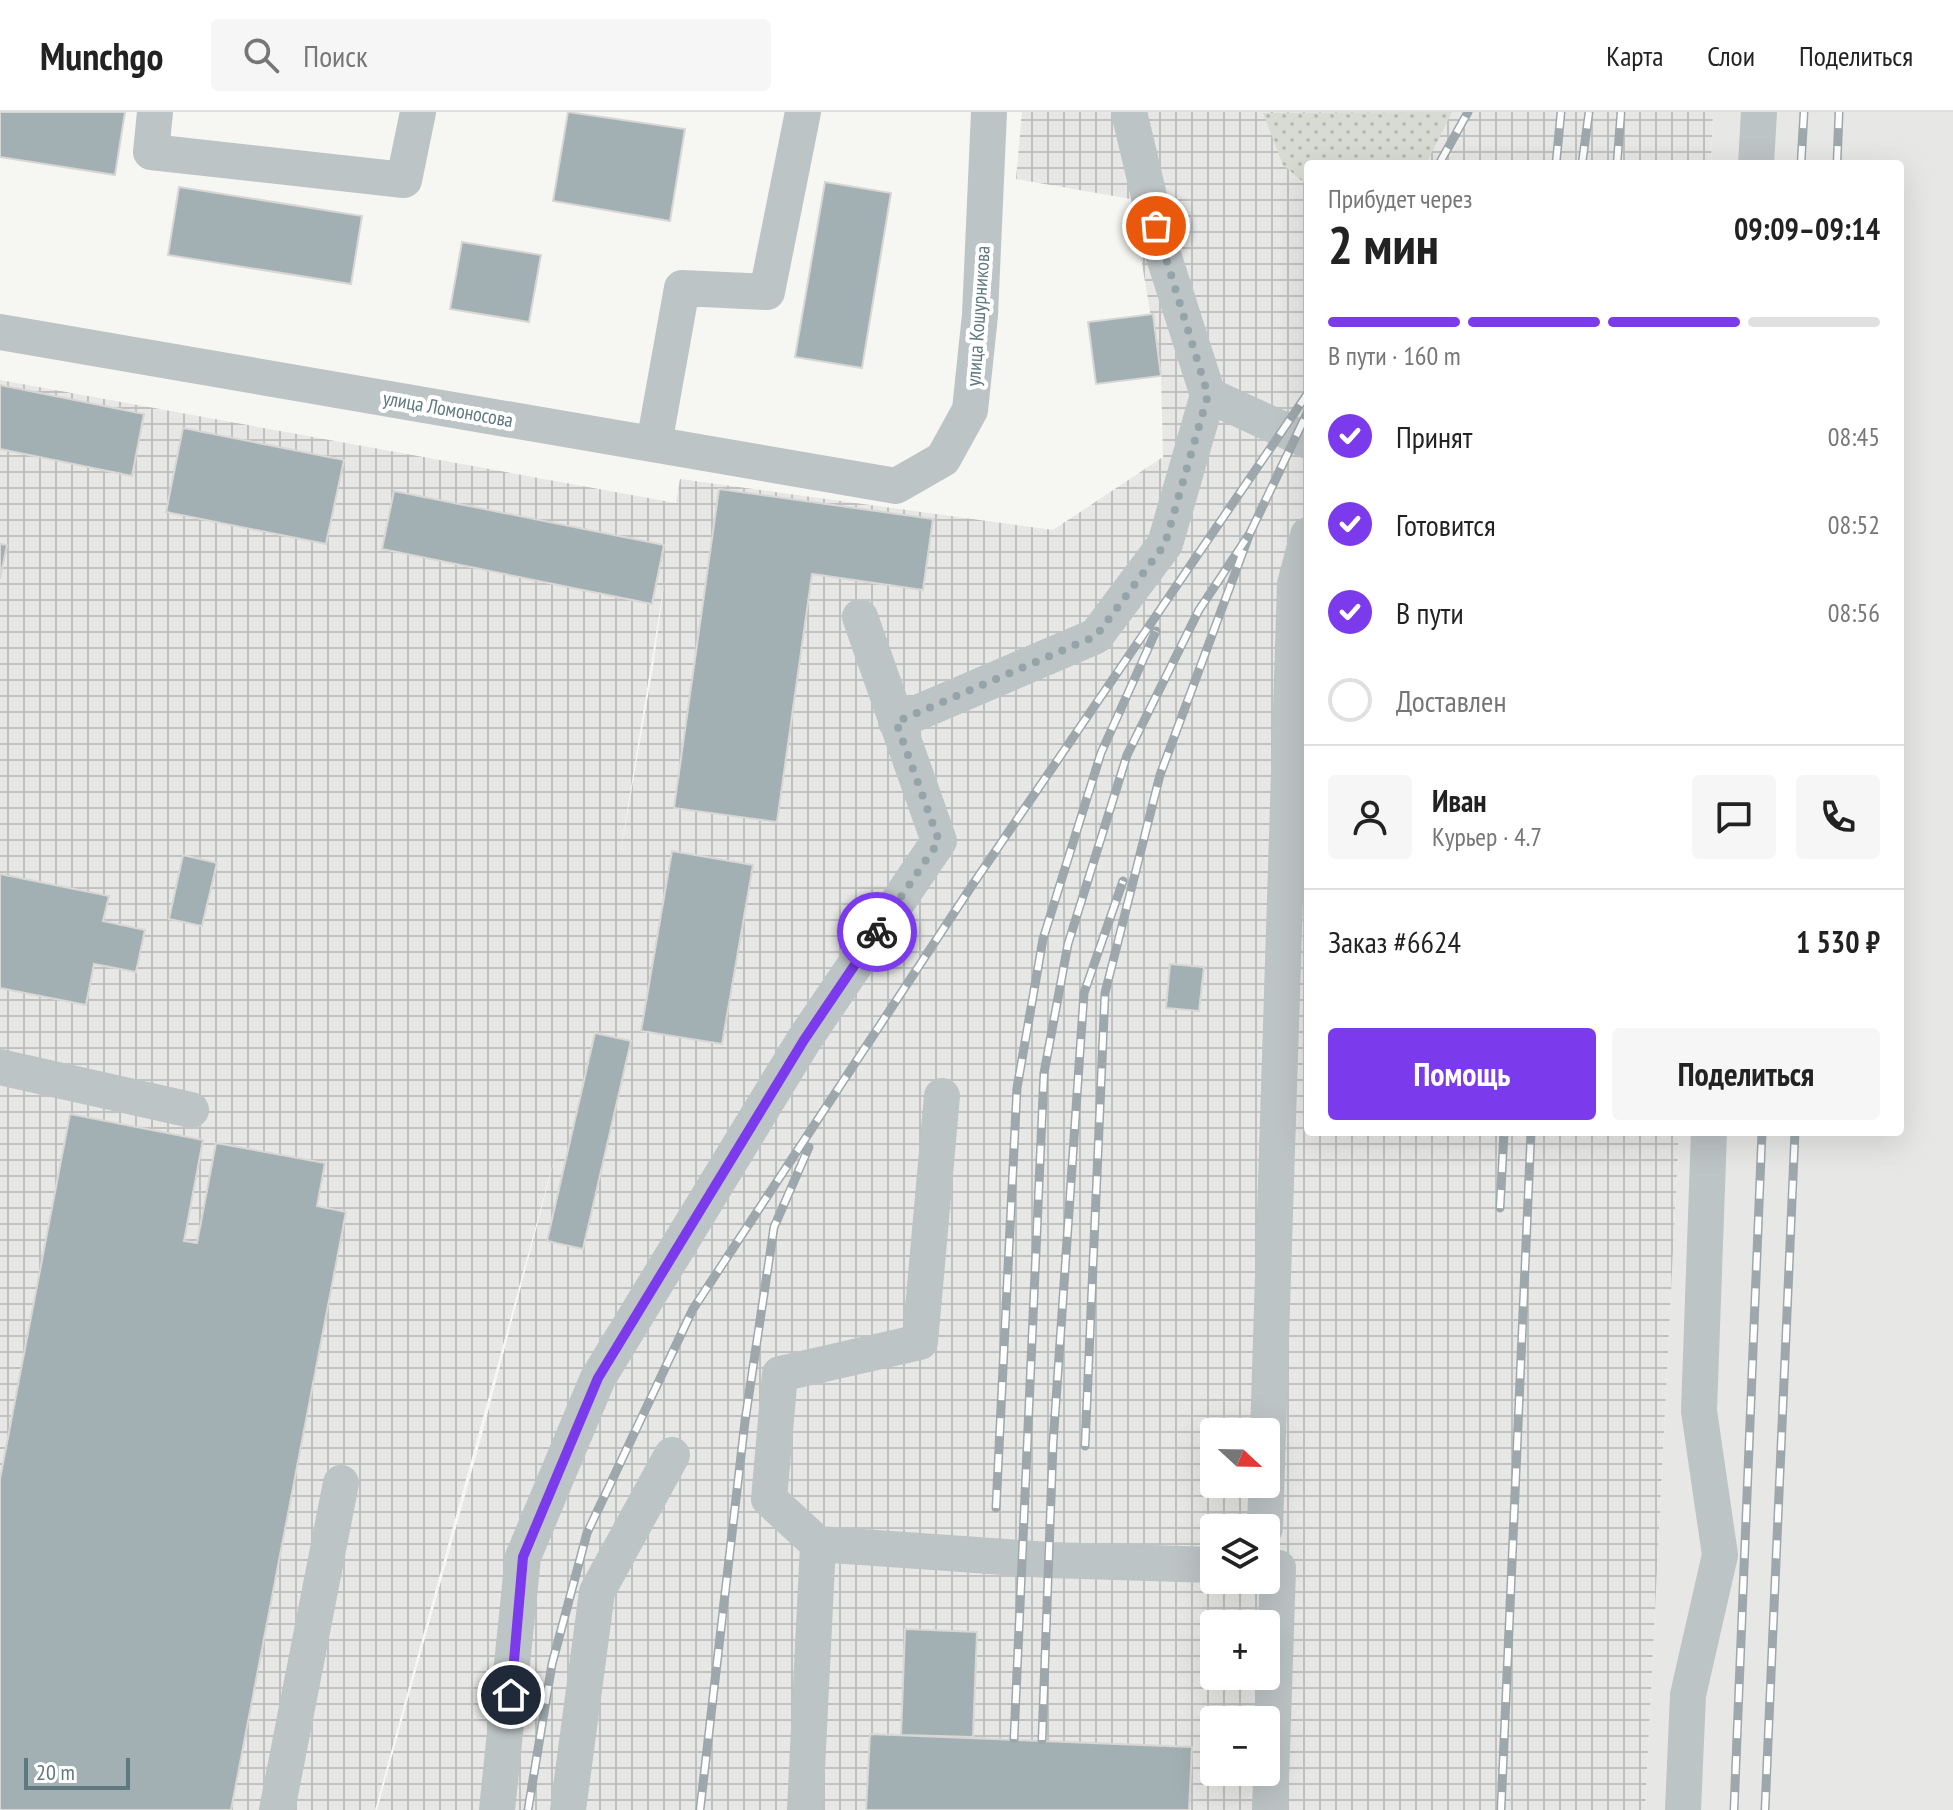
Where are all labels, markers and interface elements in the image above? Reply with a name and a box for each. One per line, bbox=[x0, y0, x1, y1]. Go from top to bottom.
search box bbox=[211, 19, 771, 91]
text: Munchgo bbox=[40, 31, 163, 80]
icon: search bbox=[239, 33, 283, 77]
text: Поиск bbox=[303, 36, 368, 75]
text: Карта bbox=[1606, 37, 1663, 74]
text: Слои bbox=[1707, 37, 1755, 74]
text: Поделиться bbox=[1799, 37, 1913, 74]
text: Прибудет через bbox=[1328, 182, 1472, 215]
pin bbox=[1122, 192, 1190, 260]
icon: bag bbox=[1134, 204, 1178, 248]
text: 09:09–09:14 bbox=[1734, 209, 1880, 248]
text: 2 мин bbox=[1328, 211, 1439, 278]
street label: улица Кошурникова bbox=[960, 245, 996, 387]
text: В пути · 160 m bbox=[1328, 339, 1461, 372]
street label: улица Ломоносова bbox=[381, 385, 515, 433]
icon: check bbox=[1328, 414, 1372, 458]
text: Принят bbox=[1396, 417, 1472, 456]
text: 08:45 bbox=[1828, 420, 1880, 453]
icon: check bbox=[1328, 502, 1372, 546]
text: Готовится bbox=[1396, 505, 1496, 544]
text: 08:52 bbox=[1828, 508, 1880, 541]
icon: check bbox=[1328, 590, 1372, 634]
text: В пути bbox=[1396, 593, 1464, 632]
text: 08:56 bbox=[1828, 596, 1880, 629]
text: Доставлен bbox=[1396, 681, 1506, 720]
button: person bbox=[1328, 775, 1412, 859]
button: chat bbox=[1692, 775, 1776, 859]
button: phone bbox=[1796, 775, 1880, 859]
text: Иван bbox=[1432, 781, 1487, 820]
text: Курьер · 4.7 bbox=[1432, 820, 1542, 853]
courier bbox=[837, 892, 917, 972]
icon: bike bbox=[855, 910, 899, 954]
text: Заказ #6624 bbox=[1328, 922, 1461, 961]
text: 1 530 ₽ bbox=[1796, 922, 1880, 961]
button: Помощь bbox=[1328, 1028, 1596, 1120]
button: Поделиться bbox=[1612, 1028, 1880, 1120]
north arrow bbox=[1200, 1418, 1280, 1498]
map controls bbox=[1200, 1418, 1280, 1786]
button: layers bbox=[1200, 1514, 1280, 1594]
button: + bbox=[1200, 1610, 1280, 1690]
pin bbox=[477, 1661, 545, 1729]
icon: home bbox=[489, 1673, 533, 1717]
button: − bbox=[1200, 1706, 1280, 1786]
scale bar bbox=[24, 1754, 130, 1790]
text: 20 m bbox=[36, 1758, 75, 1786]

